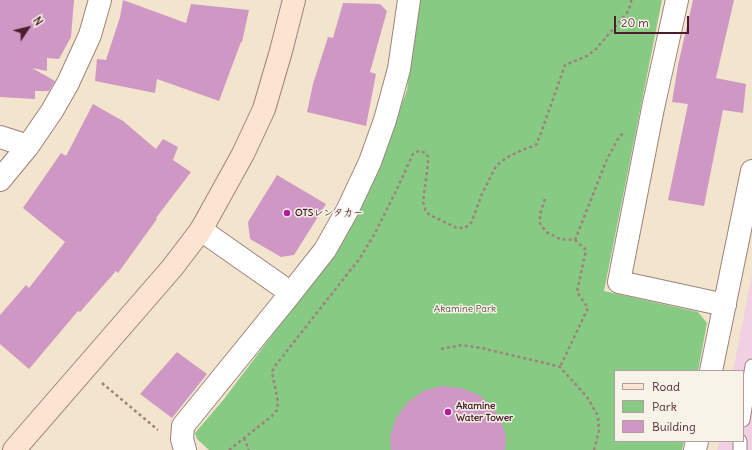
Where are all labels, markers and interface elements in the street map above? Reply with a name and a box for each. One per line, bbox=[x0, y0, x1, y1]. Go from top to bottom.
north arrow bbox=[8, 8, 48, 48]
scale bar bbox=[616, 8, 691, 34]
text: N bbox=[30, 14, 46, 28]
text: 20 m bbox=[621, 15, 649, 30]
place label: OTSレンタカー bbox=[295, 207, 363, 219]
marker: OTSレンタカー bbox=[282, 208, 292, 218]
park label: Akamine Park bbox=[434, 303, 496, 315]
legend bbox=[614, 370, 744, 442]
text: Road bbox=[652, 379, 680, 394]
text: Park bbox=[652, 399, 677, 414]
place label: Akamine Water Tower bbox=[456, 400, 513, 424]
marker: Akamine Water Tower bbox=[443, 407, 453, 417]
text: Building bbox=[652, 419, 696, 434]

